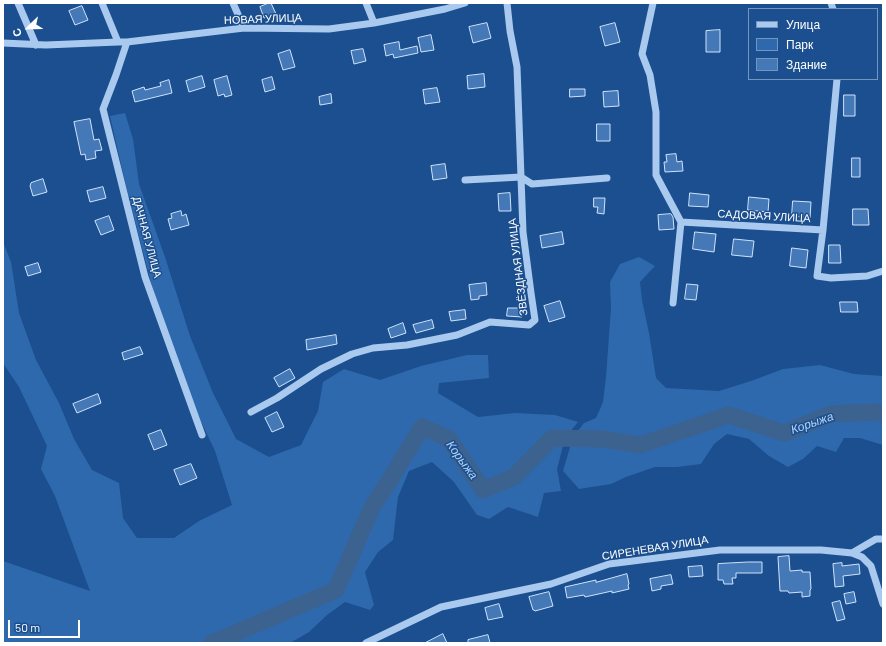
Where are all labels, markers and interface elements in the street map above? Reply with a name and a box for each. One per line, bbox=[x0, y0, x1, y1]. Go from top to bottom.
north arrow bbox=[8, 8, 48, 48]
legend bbox=[748, 8, 878, 80]
street label: НОВАЯ УЛИЦА bbox=[224, 11, 302, 27]
text: Улица bbox=[786, 17, 820, 31]
text: С bbox=[9, 27, 24, 39]
text: Парк bbox=[786, 37, 813, 51]
text: Здание bbox=[786, 57, 827, 71]
street label: ДАЧНАЯ УЛИЦА bbox=[130, 195, 164, 279]
street label: САДОВАЯ УЛИЦА bbox=[717, 207, 811, 225]
street label: ЗВЁЗДНАЯ УЛИЦА bbox=[505, 218, 531, 316]
water label: Корыжа bbox=[789, 409, 835, 437]
water label: Корыжа bbox=[443, 438, 481, 482]
street label: СИРЕНЕВАЯ УЛИЦА bbox=[601, 533, 709, 563]
scale bar bbox=[10, 612, 82, 638]
text: 50 m bbox=[15, 620, 40, 634]

